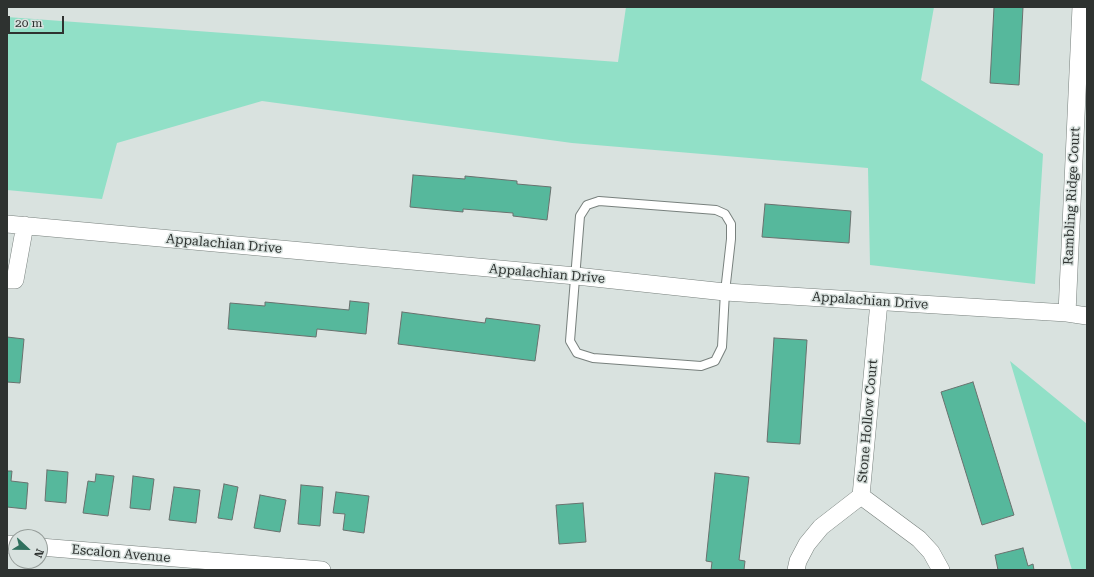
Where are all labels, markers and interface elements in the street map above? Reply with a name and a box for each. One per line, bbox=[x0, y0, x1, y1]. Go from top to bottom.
scale bar bbox=[10, 8, 66, 34]
text: 20 m bbox=[15, 16, 42, 30]
street label: Rambling Ridge Court bbox=[1061, 127, 1083, 265]
street label: Appalachian Drive bbox=[165, 231, 283, 257]
street label: Appalachian Drive bbox=[488, 261, 606, 287]
street label: Appalachian Drive bbox=[811, 289, 929, 313]
street label: Stone Hollow Court bbox=[855, 359, 881, 483]
north arrow bbox=[8, 529, 48, 569]
street label: Escalon Avenue bbox=[71, 542, 171, 566]
text: N bbox=[31, 547, 46, 560]

